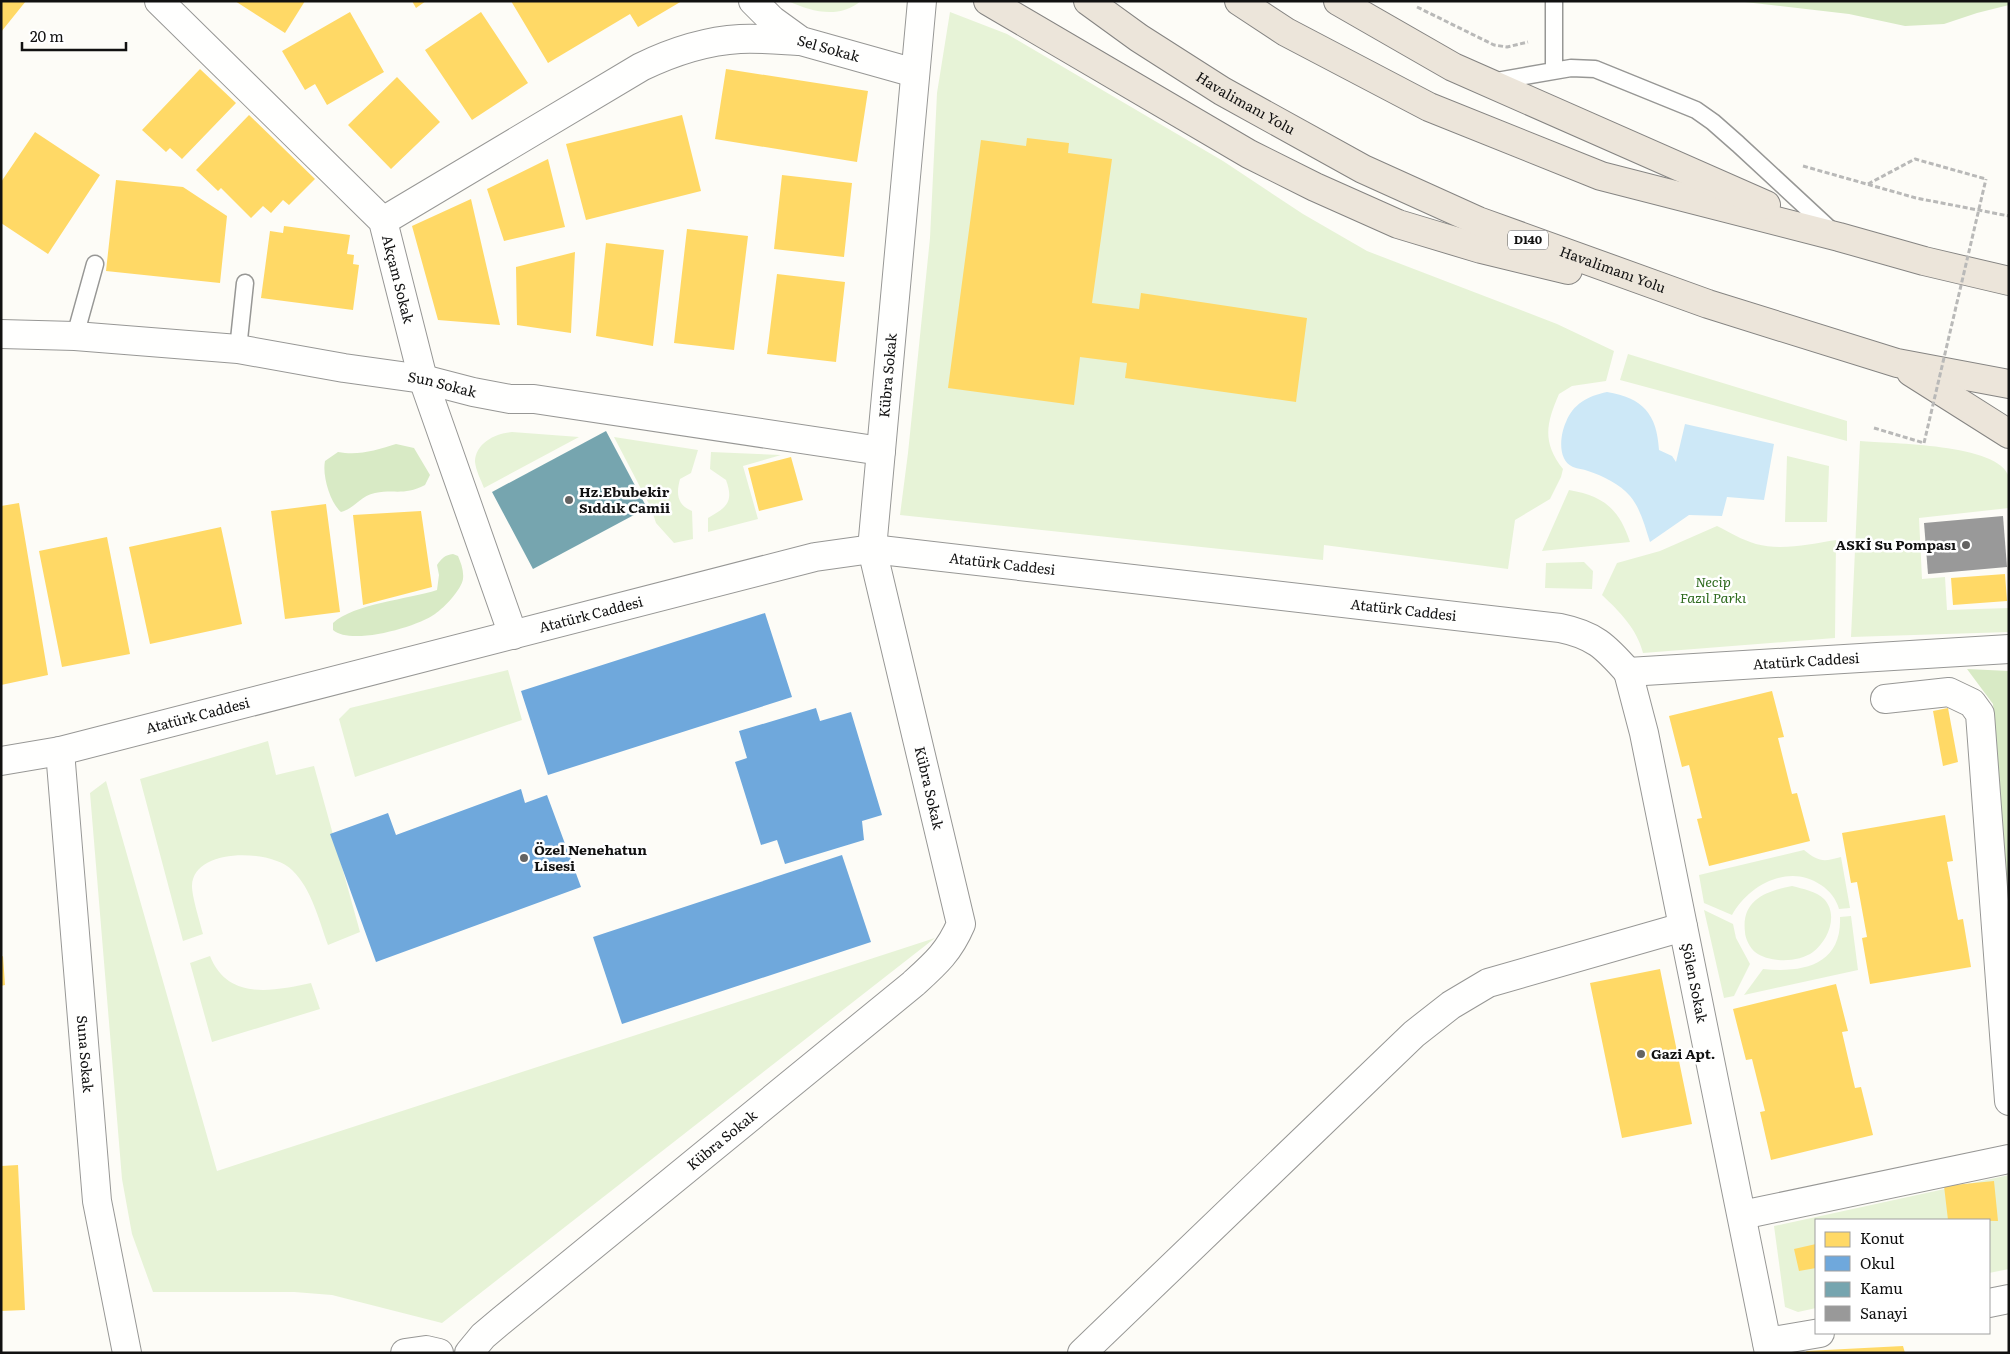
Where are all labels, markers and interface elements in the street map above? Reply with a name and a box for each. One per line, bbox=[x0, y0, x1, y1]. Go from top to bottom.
scale bar bbox=[22, 20, 126, 52]
text: 20 m bbox=[30, 24, 64, 47]
street label: Sel Sokak bbox=[795, 29, 862, 66]
street label: Havalimanı Yolu bbox=[1193, 66, 1299, 139]
road number: D140 bbox=[1508, 230, 1548, 250]
street label: Akçam Sokak bbox=[378, 233, 420, 326]
street label: Havalimanı Yolu bbox=[1557, 240, 1669, 297]
street label: Kübra Sokak bbox=[873, 332, 901, 419]
street label: Sun Sokak bbox=[407, 366, 480, 402]
place label: Hz.Ebubekir Sıddık Camii bbox=[579, 481, 670, 517]
marker: Hz.Ebubekir Sıddık Camii bbox=[563, 494, 575, 506]
place label: ASKİ Su Pompası bbox=[1836, 534, 1956, 554]
marker: ASKİ Su Pompası bbox=[1960, 539, 1972, 551]
street label: Atatürk Caddesi bbox=[948, 547, 1057, 579]
park label: Necip Fazıl Parkı bbox=[1680, 571, 1747, 607]
street label: Atatürk Caddesi bbox=[537, 591, 645, 637]
street label: Atatürk Caddesi bbox=[1350, 593, 1458, 625]
street label: Atatürk Caddesi bbox=[1752, 647, 1860, 673]
street label: Atatürk Caddesi bbox=[143, 692, 252, 738]
street label: Kübra Sokak bbox=[911, 744, 949, 832]
place label: Özel Nenehatun Lisesi bbox=[534, 839, 647, 875]
marker: Özel Nenehatun Lisesi bbox=[518, 852, 530, 864]
street label: Şölen Sokak bbox=[1678, 941, 1713, 1025]
street label: Suna Sokak bbox=[73, 1014, 99, 1094]
place label: Gazi Apt. bbox=[1651, 1043, 1715, 1063]
marker: Gazi Apt. bbox=[1635, 1048, 1647, 1060]
street label: Kübra Sokak bbox=[682, 1104, 761, 1174]
legend bbox=[1815, 1219, 1990, 1334]
text: Konut bbox=[1860, 1226, 1904, 1249]
text: Okul bbox=[1860, 1251, 1895, 1274]
text: Kamu bbox=[1860, 1276, 1903, 1299]
text: Sanayi bbox=[1860, 1301, 1908, 1324]

